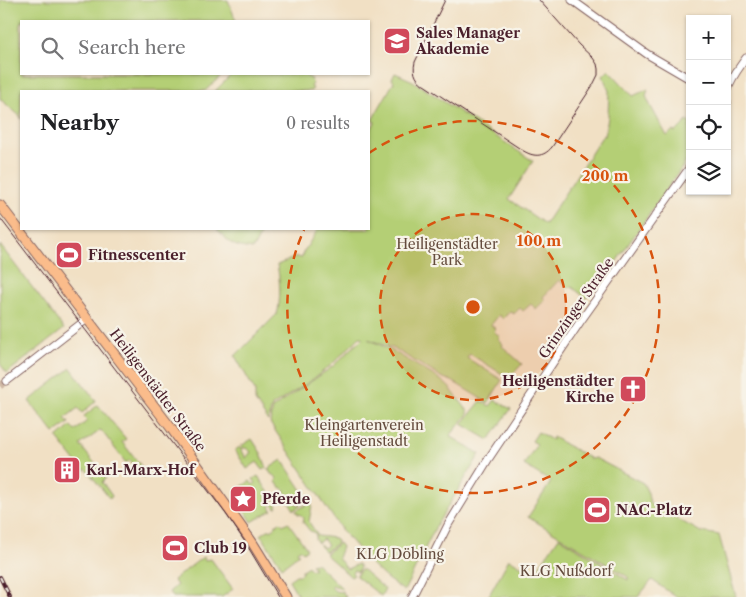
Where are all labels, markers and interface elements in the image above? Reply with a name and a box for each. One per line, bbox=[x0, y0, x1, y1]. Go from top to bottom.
map controls bbox=[686, 15, 731, 195]
button: + bbox=[686, 15, 731, 60]
search box bbox=[20, 20, 370, 75]
place label: Sales Manager Akademie bbox=[415, 24, 520, 58]
school or university icon: Sales Manager Akademie bbox=[382, 26, 412, 56]
icon: search bbox=[38, 34, 66, 62]
text: Search here bbox=[78, 36, 186, 59]
button: − bbox=[686, 60, 731, 105]
button: locate bbox=[686, 105, 731, 150]
text: Nearby bbox=[40, 110, 119, 135]
text: 0 results bbox=[286, 113, 350, 133]
button: layers bbox=[686, 150, 731, 195]
text: 200 m bbox=[582, 166, 628, 185]
text: 100 m bbox=[517, 231, 561, 250]
park label: Heiligenstädter Park bbox=[396, 235, 498, 269]
sports icon: Fitnesscenter bbox=[54, 240, 84, 270]
place label: Fitnesscenter bbox=[88, 246, 186, 264]
street label: Grinzinger Straße bbox=[534, 254, 618, 362]
centre of rings bbox=[464, 298, 482, 316]
street label: Heiligenstädter Straße bbox=[106, 325, 210, 455]
place label: Heiligenstädter Kirche bbox=[502, 372, 614, 406]
church icon: Heiligenstädter Kirche bbox=[618, 374, 648, 404]
park label: Kleingartenverein Heiligenstadt bbox=[304, 416, 424, 450]
building icon: Karl-Marx-Hof bbox=[52, 455, 82, 485]
place label: Karl-Marx-Hof bbox=[86, 461, 197, 479]
place icon: Pferde bbox=[228, 484, 258, 514]
place label: Pferde bbox=[262, 490, 310, 508]
sports icon: NAC-Platz bbox=[582, 495, 612, 525]
place label: NAC-Platz bbox=[616, 501, 692, 519]
sports icon: Club 19 bbox=[160, 533, 190, 563]
place label: Club 19 bbox=[194, 539, 247, 557]
park label: KLG Döbling bbox=[356, 545, 445, 563]
park label: KLG Nußdorf bbox=[520, 562, 614, 580]

